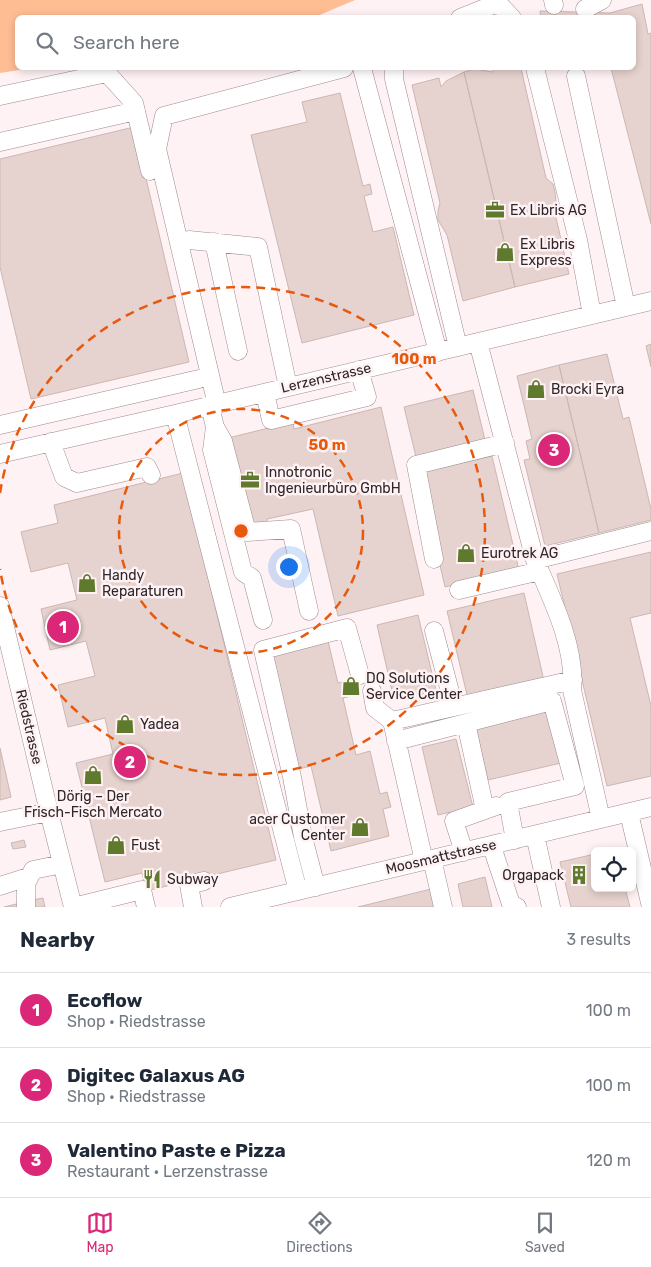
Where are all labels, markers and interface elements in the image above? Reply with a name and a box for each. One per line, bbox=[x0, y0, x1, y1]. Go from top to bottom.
search box bbox=[15, 15, 636, 70]
icon: search bbox=[33, 29, 61, 57]
text: Search here bbox=[73, 31, 180, 54]
office icon: Ex Libris AG bbox=[484, 199, 506, 221]
place label: Ex Libris AG bbox=[510, 202, 587, 219]
place label: Ex Libris Express bbox=[520, 236, 575, 269]
shop icon: Ex Libris Express bbox=[494, 241, 516, 263]
text: 100 m bbox=[392, 350, 436, 368]
street label: Lerzenstrasse bbox=[279, 359, 373, 397]
shop icon: Brocki Eyra bbox=[525, 378, 547, 400]
place label: Brocki Eyra bbox=[551, 381, 624, 398]
pin: 3 bbox=[538, 431, 570, 469]
text: 50 m bbox=[309, 436, 345, 454]
place label: Innotronic Ingenieurbüro GmbH bbox=[265, 464, 401, 497]
office icon: Innotronic Ingenieurbüro GmbH bbox=[239, 469, 261, 491]
centre of rings bbox=[232, 522, 250, 540]
shop icon: Eurotrek AG bbox=[455, 542, 477, 564]
place label: Eurotrek AG bbox=[481, 545, 558, 562]
your location bbox=[276, 554, 302, 580]
place label: Handy Reparaturen bbox=[102, 567, 183, 600]
shop icon: Handy Reparaturen bbox=[76, 572, 98, 594]
pin: 1 bbox=[47, 608, 79, 646]
place label: DQ Solutions Service Center bbox=[366, 670, 463, 703]
shop icon: DQ Solutions Service Center bbox=[340, 675, 362, 697]
street label: Riedstrasse bbox=[12, 688, 46, 766]
shop icon: Yadea bbox=[114, 713, 136, 735]
place label: Yadea bbox=[140, 716, 179, 733]
pin: 2 bbox=[114, 743, 146, 781]
shop icon: Dörig – Der Frisch-Fisch Mercato bbox=[82, 764, 104, 786]
place label: Dörig – Der Frisch-Fisch Mercato bbox=[24, 788, 162, 821]
place label: acer Customer Center bbox=[249, 811, 346, 844]
shop icon: acer Customer Center bbox=[349, 816, 371, 838]
shop icon: Fust bbox=[105, 834, 127, 856]
street label: Moosmattstrasse bbox=[384, 836, 498, 878]
place label: Fust bbox=[131, 837, 161, 854]
map controls bbox=[591, 847, 636, 892]
button: locate bbox=[591, 847, 636, 892]
building icon: Orgapack bbox=[568, 864, 590, 886]
place label: Orgapack bbox=[502, 867, 565, 884]
restaurant icon: Subway bbox=[141, 868, 163, 890]
place label: Subway bbox=[167, 871, 219, 888]
text: Nearby bbox=[20, 927, 95, 952]
text: 3 results bbox=[566, 930, 631, 949]
text: Ecoflow bbox=[67, 989, 142, 1012]
text: 1 bbox=[32, 1001, 40, 1020]
text: 100 m bbox=[586, 1001, 631, 1020]
text: Shop · Riedstrasse bbox=[67, 1012, 206, 1031]
text: Digitec Galaxus AG bbox=[67, 1064, 245, 1087]
text: 2 bbox=[31, 1076, 41, 1095]
text: 100 m bbox=[586, 1076, 631, 1095]
text: Shop · Riedstrasse bbox=[67, 1087, 206, 1106]
text: Valentino Paste e Pizza bbox=[67, 1139, 286, 1162]
text: 3 bbox=[31, 1151, 41, 1170]
text: 120 m bbox=[586, 1151, 631, 1170]
text: Restaurant · Lerzenstrasse bbox=[67, 1162, 268, 1181]
tab: Map bbox=[86, 1209, 114, 1256]
tab: Directions bbox=[286, 1209, 353, 1256]
tab: Saved bbox=[525, 1209, 565, 1256]

